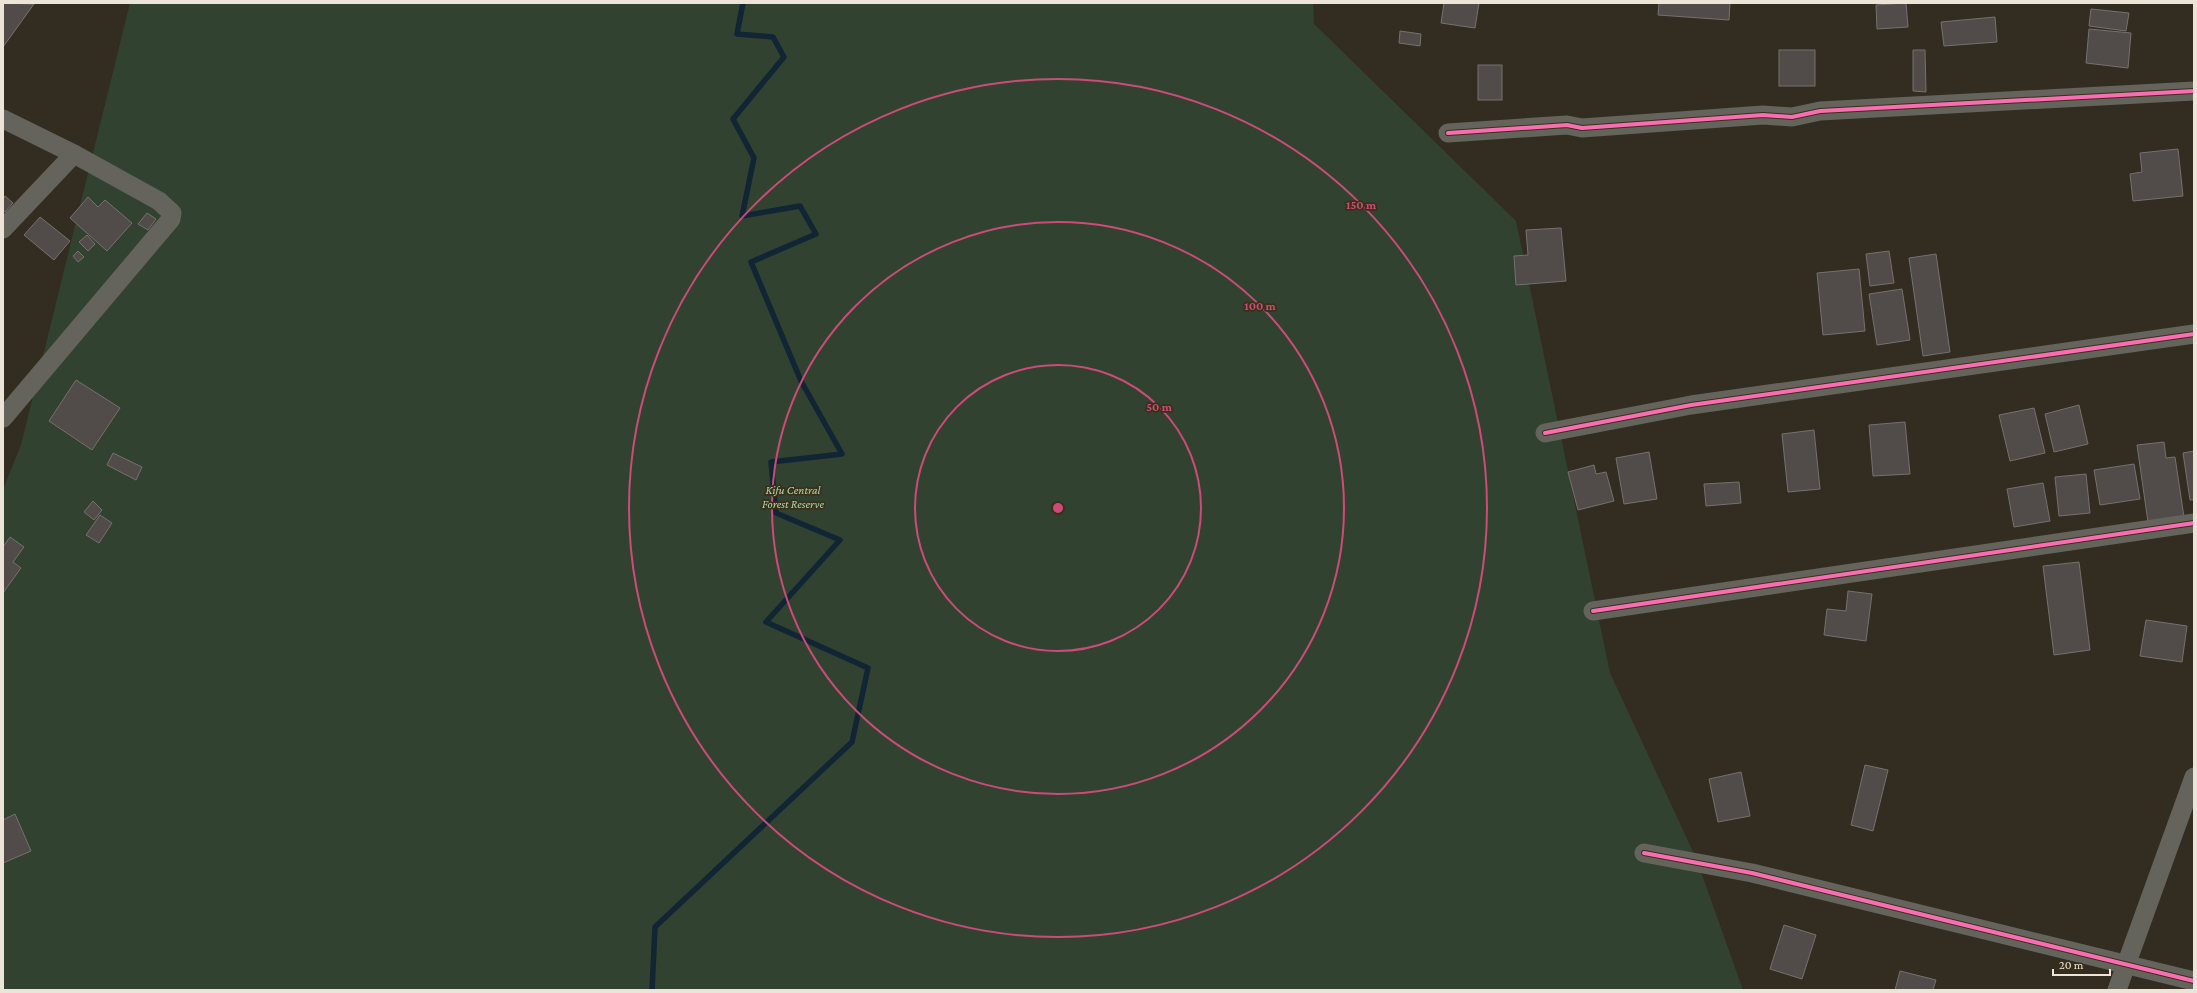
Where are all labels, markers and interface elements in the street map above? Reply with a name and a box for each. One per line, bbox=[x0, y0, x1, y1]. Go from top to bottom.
text: 150 m bbox=[1346, 198, 1377, 212]
text: 100 m bbox=[1244, 299, 1277, 313]
text: 50 m bbox=[1146, 400, 1173, 414]
park label: Kifu Central Forest Reserve bbox=[762, 483, 824, 511]
centre of rings bbox=[1051, 501, 1065, 515]
scale bar bbox=[2053, 951, 2110, 977]
text: 20 m bbox=[2059, 958, 2084, 972]

